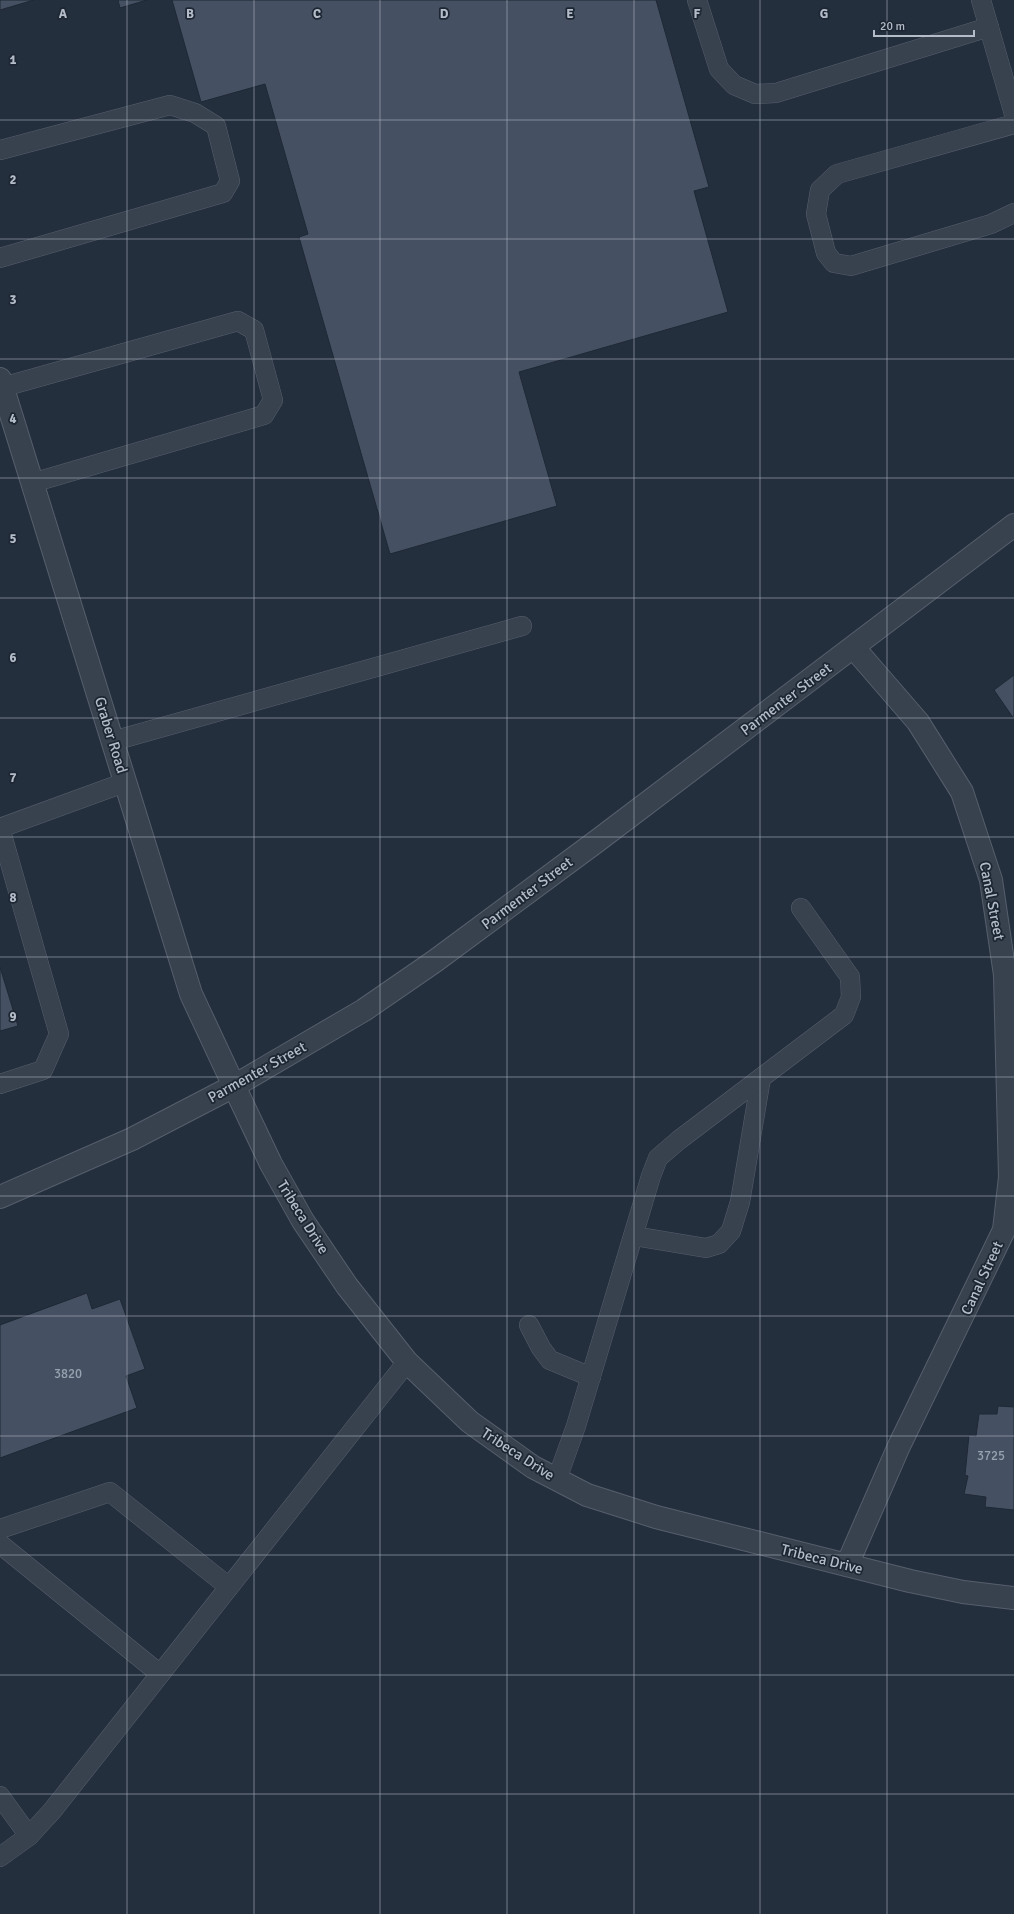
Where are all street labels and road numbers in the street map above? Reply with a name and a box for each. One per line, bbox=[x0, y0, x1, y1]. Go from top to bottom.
street label: Parmenter Street bbox=[737, 659, 835, 739]
street label: Graber Road bbox=[91, 695, 131, 775]
street label: Parmenter Street bbox=[478, 853, 576, 933]
street label: Canal Street bbox=[976, 860, 1008, 942]
street label: Parmenter Street bbox=[205, 1038, 309, 1106]
street label: Tribeca Drive bbox=[273, 1177, 333, 1257]
street label: Canal Street bbox=[957, 1238, 1007, 1318]
street label: Tribeca Drive bbox=[478, 1424, 558, 1484]
street label: Tribeca Drive bbox=[779, 1540, 865, 1578]

